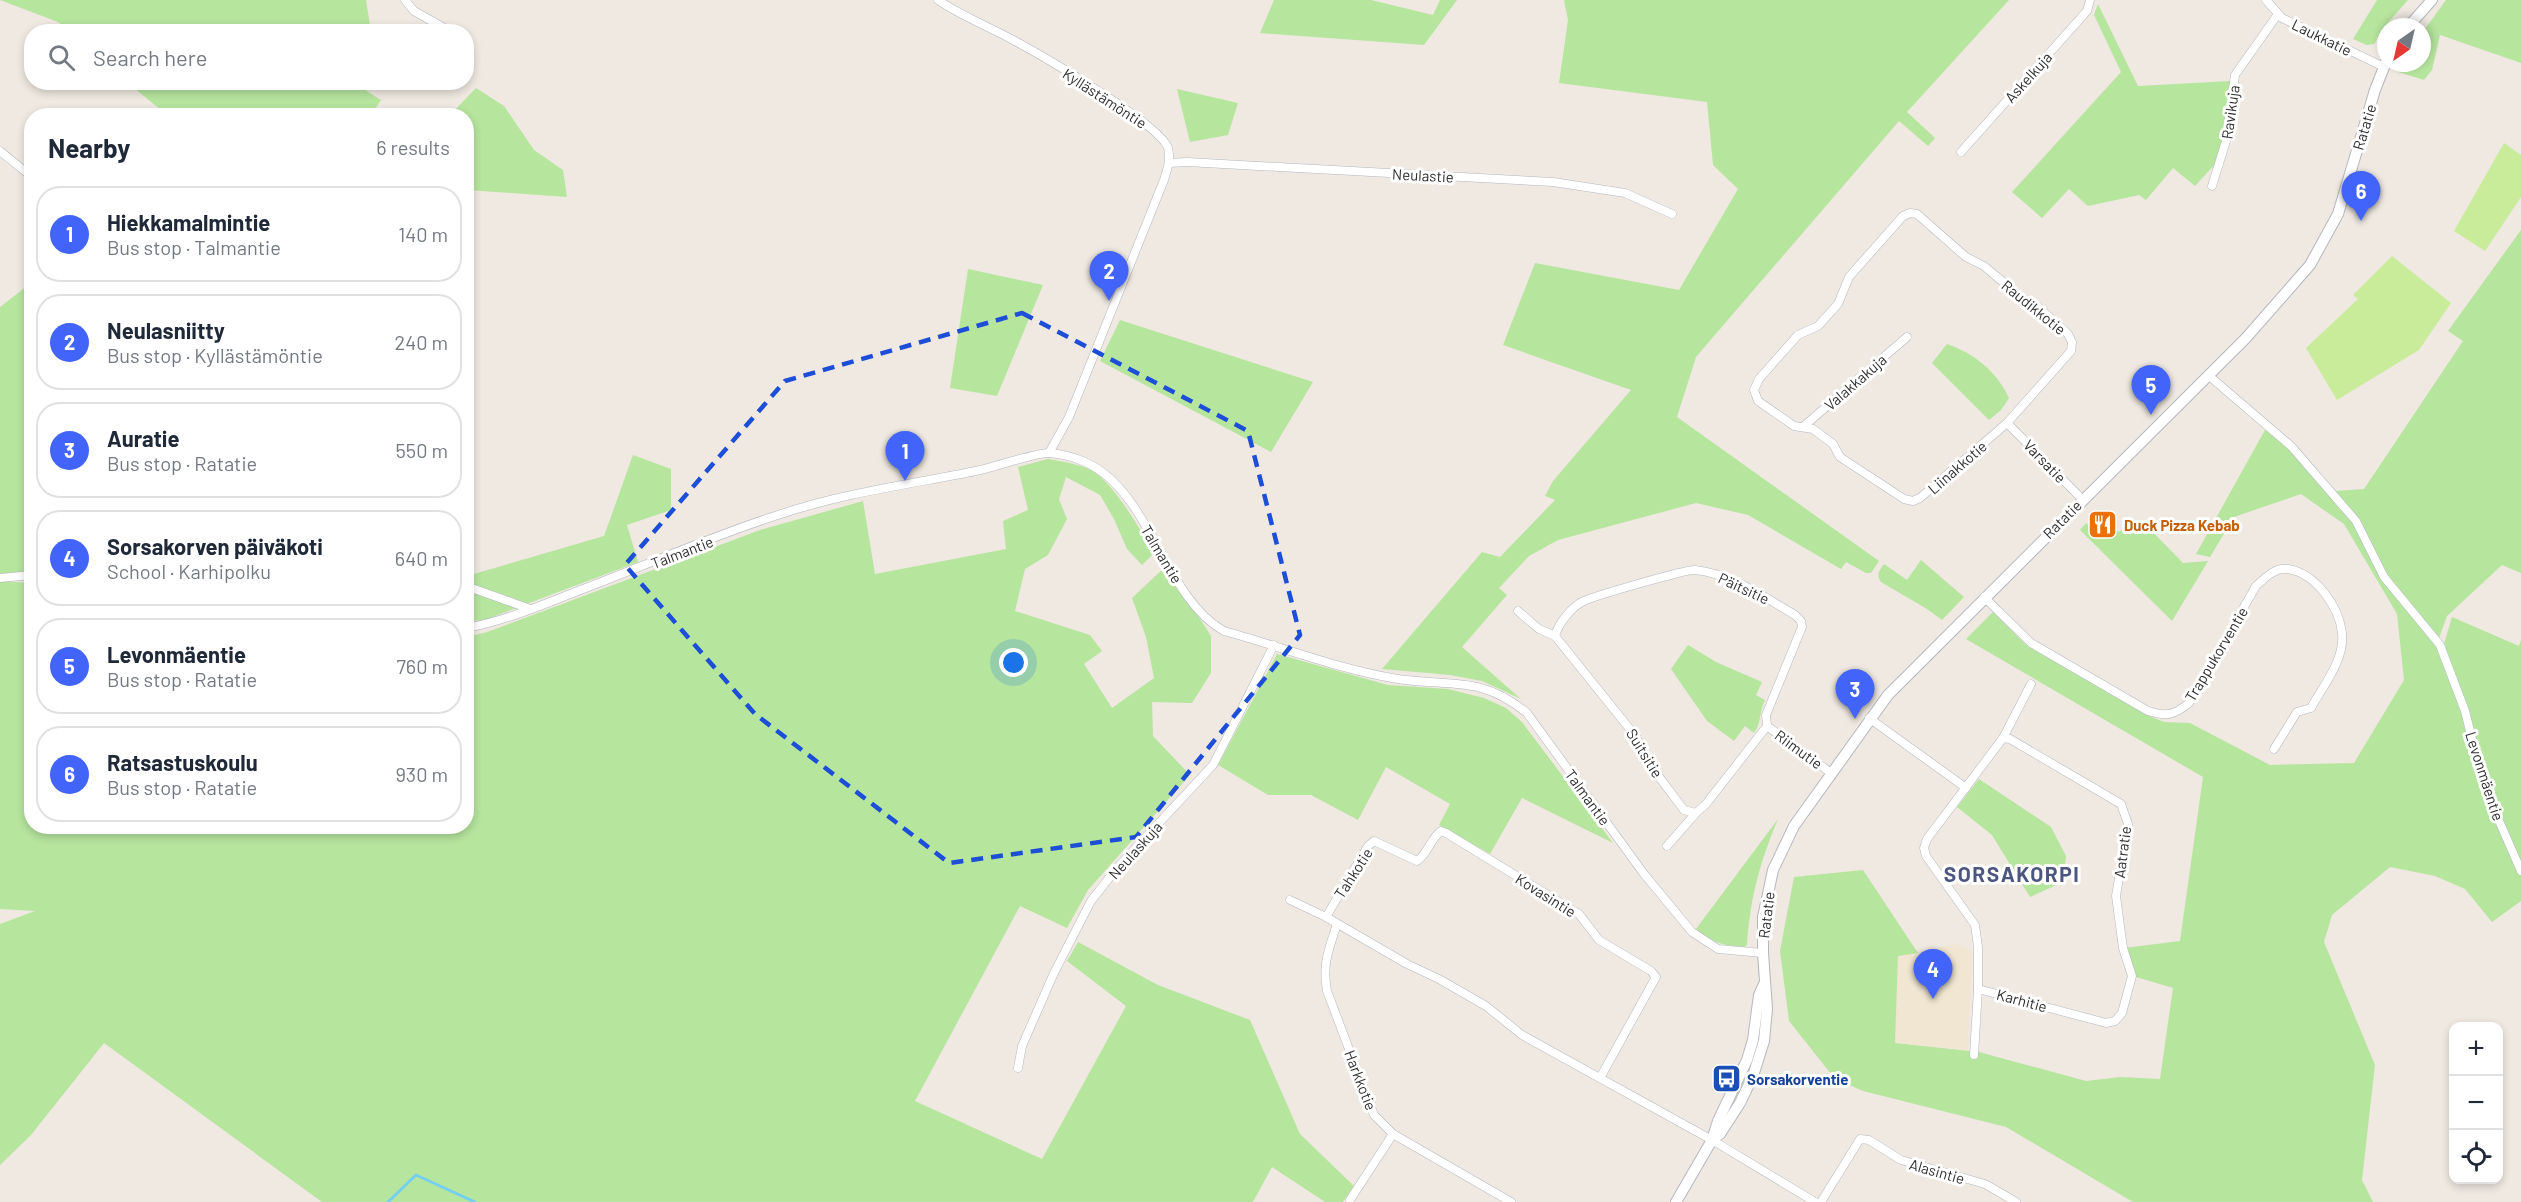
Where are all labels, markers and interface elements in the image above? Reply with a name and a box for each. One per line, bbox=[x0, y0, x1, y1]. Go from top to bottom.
street label: Laukkatie bbox=[2289, 15, 2355, 59]
north arrow bbox=[2377, 18, 2431, 72]
search box bbox=[24, 24, 474, 90]
icon: search bbox=[45, 41, 78, 74]
text: Search here bbox=[93, 44, 207, 70]
street label: Askelkuja bbox=[2001, 48, 2055, 106]
street label: Kyllästämöntie bbox=[1060, 64, 1150, 132]
street label: Ravikuja bbox=[2217, 84, 2243, 140]
street label: Ratatie bbox=[2349, 102, 2379, 152]
text: Nearby bbox=[48, 132, 130, 163]
text: 6 results bbox=[376, 135, 450, 159]
street label: Neulastie bbox=[1392, 164, 1454, 186]
pin: 6 bbox=[2342, 172, 2380, 221]
text: Hiekkamalmintie bbox=[107, 209, 270, 235]
text: 1 bbox=[66, 222, 73, 246]
text: 140 m bbox=[398, 222, 448, 246]
text: Bus stop · Talmantie bbox=[107, 235, 281, 259]
pin: 2 bbox=[1090, 252, 1128, 301]
street label: Raudikkotie bbox=[1998, 276, 2070, 338]
text: Neulasniitty bbox=[107, 317, 225, 343]
text: 2 bbox=[64, 330, 75, 354]
text: 240 m bbox=[394, 330, 448, 354]
text: Bus stop · Kyllästämöntie bbox=[107, 343, 323, 367]
street label: Valakkakuja bbox=[1820, 350, 1890, 414]
pin: 5 bbox=[2132, 366, 2170, 415]
text: Auratie bbox=[107, 425, 179, 451]
pin: 1 bbox=[886, 432, 924, 481]
street label: Varsatie bbox=[2020, 436, 2070, 486]
street label: Liinakkotie bbox=[1924, 437, 1990, 497]
text: 3 bbox=[64, 438, 75, 462]
text: 550 m bbox=[396, 438, 448, 462]
text: Bus stop · Ratatie bbox=[107, 451, 257, 475]
street label: Ratatie bbox=[2039, 496, 2085, 542]
restaurant icon: Duck Pizza Kebab bbox=[2087, 509, 2119, 541]
place label: Duck Pizza Kebab bbox=[2124, 516, 2240, 534]
street label: Talmantie bbox=[1138, 522, 1186, 586]
street label: Talmantie bbox=[648, 532, 716, 572]
text: Sorsakorven päiväkoti bbox=[107, 533, 323, 559]
text: 4 bbox=[63, 546, 76, 570]
text: 640 m bbox=[395, 546, 448, 570]
text: School · Karhipolku bbox=[107, 559, 271, 583]
street label: Päitsitie bbox=[1716, 568, 1772, 608]
street label: Trappukorventie bbox=[2181, 604, 2251, 704]
text: Levonmäentie bbox=[107, 641, 246, 667]
your location bbox=[999, 648, 1028, 677]
text: 5 bbox=[64, 654, 75, 678]
text: 760 m bbox=[396, 654, 448, 678]
text: Bus stop · Ratatie bbox=[107, 667, 257, 691]
pin: 3 bbox=[1836, 670, 1874, 719]
street label: Suitsitie bbox=[1623, 725, 1667, 781]
street label: Riimutie bbox=[1772, 726, 1826, 772]
street label: Levonmäentie bbox=[2462, 729, 2508, 823]
text: Ratsastuskoulu bbox=[107, 749, 258, 775]
text: 6 bbox=[64, 762, 75, 786]
text: 930 m bbox=[395, 762, 448, 786]
street label: Talmantie bbox=[1562, 765, 1614, 829]
text: Bus stop · Ratatie bbox=[107, 775, 257, 799]
street label: Neulaskuja bbox=[1104, 817, 1166, 883]
street label: Aatratie bbox=[2110, 825, 2134, 879]
street label: Tahkotie bbox=[1330, 844, 1376, 902]
district label: SORSAKORPI bbox=[1944, 861, 2080, 886]
street label: Kovasintie bbox=[1512, 869, 1580, 921]
street label: Ratatie bbox=[1754, 891, 1778, 939]
pin: 4 bbox=[1914, 950, 1952, 999]
street label: Karhitie bbox=[1995, 985, 2049, 1015]
map controls bbox=[2449, 1022, 2503, 1184]
button: + bbox=[2449, 1022, 2503, 1076]
street label: Harkkotie bbox=[1341, 1047, 1381, 1113]
bus stop icon: Sorsakorventie bbox=[1710, 1063, 1742, 1095]
place label: Sorsakorventie bbox=[1747, 1070, 1848, 1088]
button: − bbox=[2449, 1076, 2503, 1130]
button: locate bbox=[2449, 1130, 2503, 1184]
street label: Alasintie bbox=[1907, 1155, 1967, 1187]

